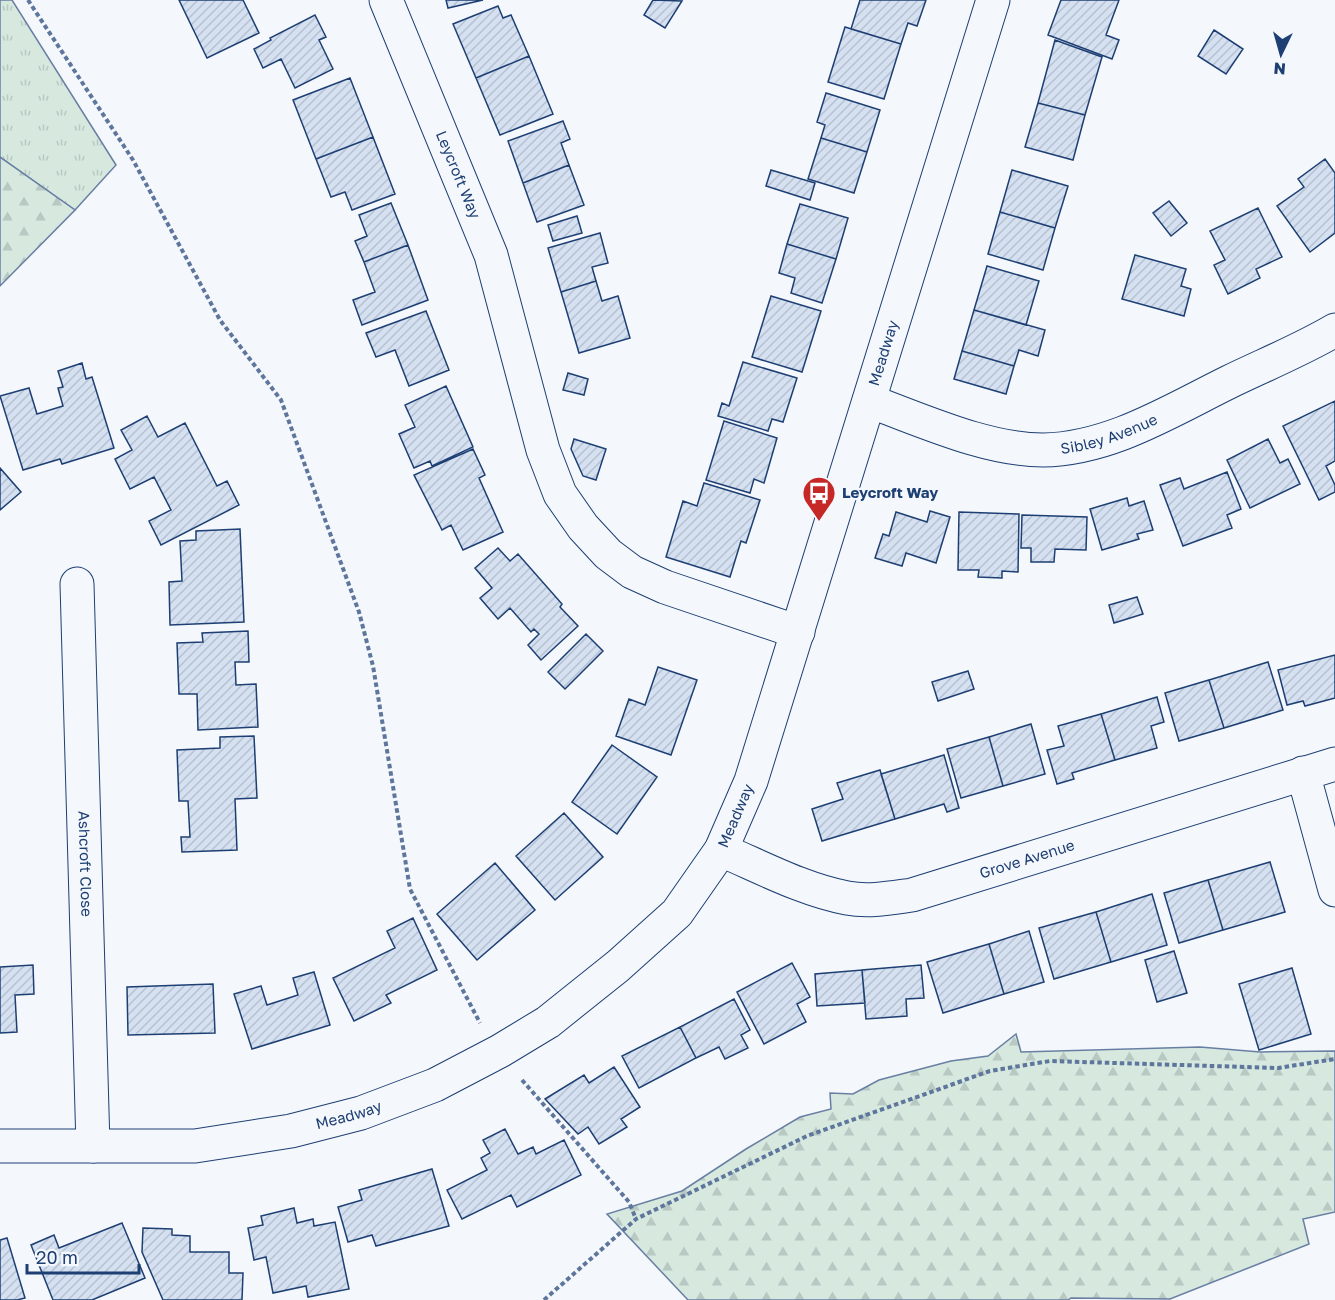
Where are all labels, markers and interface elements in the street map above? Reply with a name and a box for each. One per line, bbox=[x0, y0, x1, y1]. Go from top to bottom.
north arrow bbox=[1251, 24, 1311, 84]
text: N bbox=[1273, 58, 1287, 79]
street label: Leycroft Way bbox=[433, 128, 485, 222]
street label: Meadway bbox=[864, 317, 901, 388]
street label: Sibley Avenue bbox=[1059, 409, 1160, 457]
bus stop icon: Leycroft Way bbox=[801, 475, 837, 522]
place label: Leycroft Way bbox=[842, 483, 938, 501]
street label: Meadway bbox=[713, 780, 757, 850]
street label: Ashcroft Close bbox=[75, 811, 96, 917]
street label: Grove Avenue bbox=[977, 835, 1077, 882]
street label: Meadway bbox=[314, 1096, 384, 1132]
scale bar bbox=[27, 1237, 140, 1275]
text: 20 m bbox=[36, 1246, 78, 1268]

